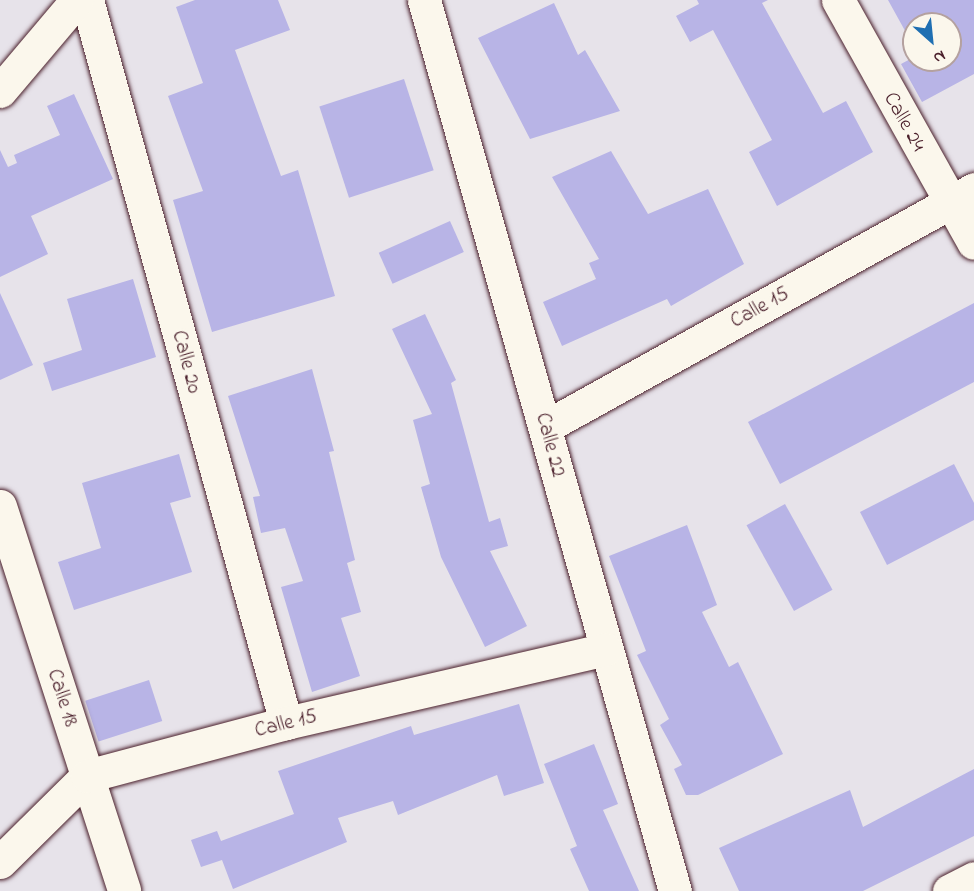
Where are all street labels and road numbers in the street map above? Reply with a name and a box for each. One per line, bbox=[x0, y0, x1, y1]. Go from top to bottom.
street label: Calle 24 bbox=[878, 88, 930, 156]
street label: Calle 15 bbox=[726, 282, 794, 334]
street label: Calle 20 bbox=[166, 328, 206, 396]
street label: Calle 22 bbox=[529, 410, 571, 480]
street label: Calle 18 bbox=[41, 666, 83, 730]
street label: Calle 15 bbox=[252, 704, 320, 744]

